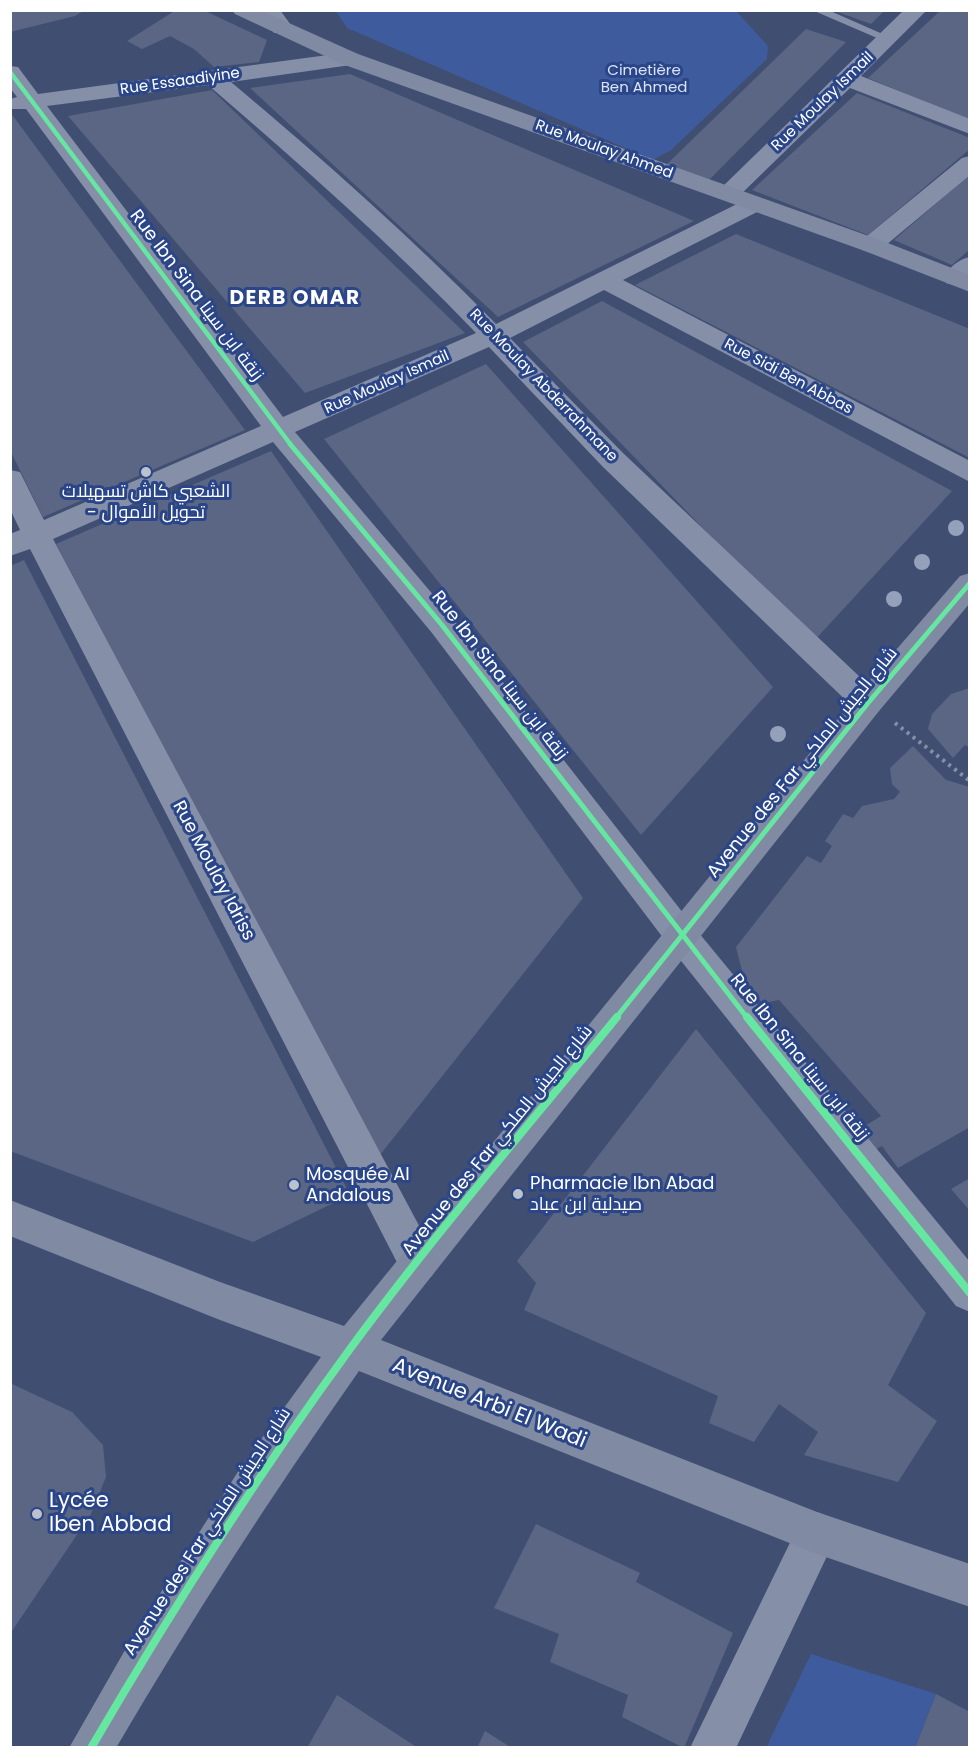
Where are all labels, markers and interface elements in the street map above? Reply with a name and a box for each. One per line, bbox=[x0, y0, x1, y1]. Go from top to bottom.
street label: Rue Moulay Ismail bbox=[768, 49, 878, 155]
park label: Cimetière Ben Ahmed bbox=[601, 62, 687, 97]
street label: Rue Essaadiyine bbox=[119, 65, 241, 99]
street label: Rue Moulay Ahmed bbox=[533, 117, 675, 183]
street label: Rue Ibn Sina زنقة ابن سينا bbox=[125, 206, 267, 386]
district label: DERB OMAR bbox=[229, 287, 361, 311]
street label: Rue Moulay Abderrahmane bbox=[465, 306, 621, 466]
street label: Rue Sidi Ben Abbas bbox=[721, 336, 855, 418]
street label: Rue Moulay Ismail bbox=[322, 347, 452, 419]
marker: الشعبي كاش تسهيلات - تحويل الأموال bbox=[139, 465, 153, 479]
place label: الشعبي كاش تسهيلات - تحويل الأموال bbox=[62, 481, 230, 524]
street label: Rue Ibn Sina زنقة ابن سينا bbox=[426, 587, 572, 765]
street label: Avenue des Far شارع الجيش الملكي bbox=[703, 643, 903, 883]
street label: Rue Moulay Idriss bbox=[167, 797, 259, 945]
street label: Rue Ibn Sina زنقة ابن سينا bbox=[725, 970, 873, 1146]
street label: Avenue des Far شارع الجيش الملكي bbox=[398, 1021, 598, 1261]
place label: Mosquée Al Andalous bbox=[306, 1164, 410, 1206]
place label: Pharmacie Ibn Abad صيدلية ابن عباد bbox=[530, 1173, 714, 1216]
marker: Mosquée Al Andalous bbox=[287, 1178, 301, 1192]
marker: Pharmacie Ibn Abad صيدلية ابن عباد bbox=[511, 1187, 525, 1201]
street label: Avenue Arbi El Wadi bbox=[388, 1354, 590, 1454]
street label: Avenue des Far شارع الجيش الملكي bbox=[120, 1404, 296, 1660]
place label: Lycée Iben Abbad bbox=[49, 1489, 171, 1539]
marker: Lycée Iben Abbad bbox=[30, 1507, 44, 1521]

